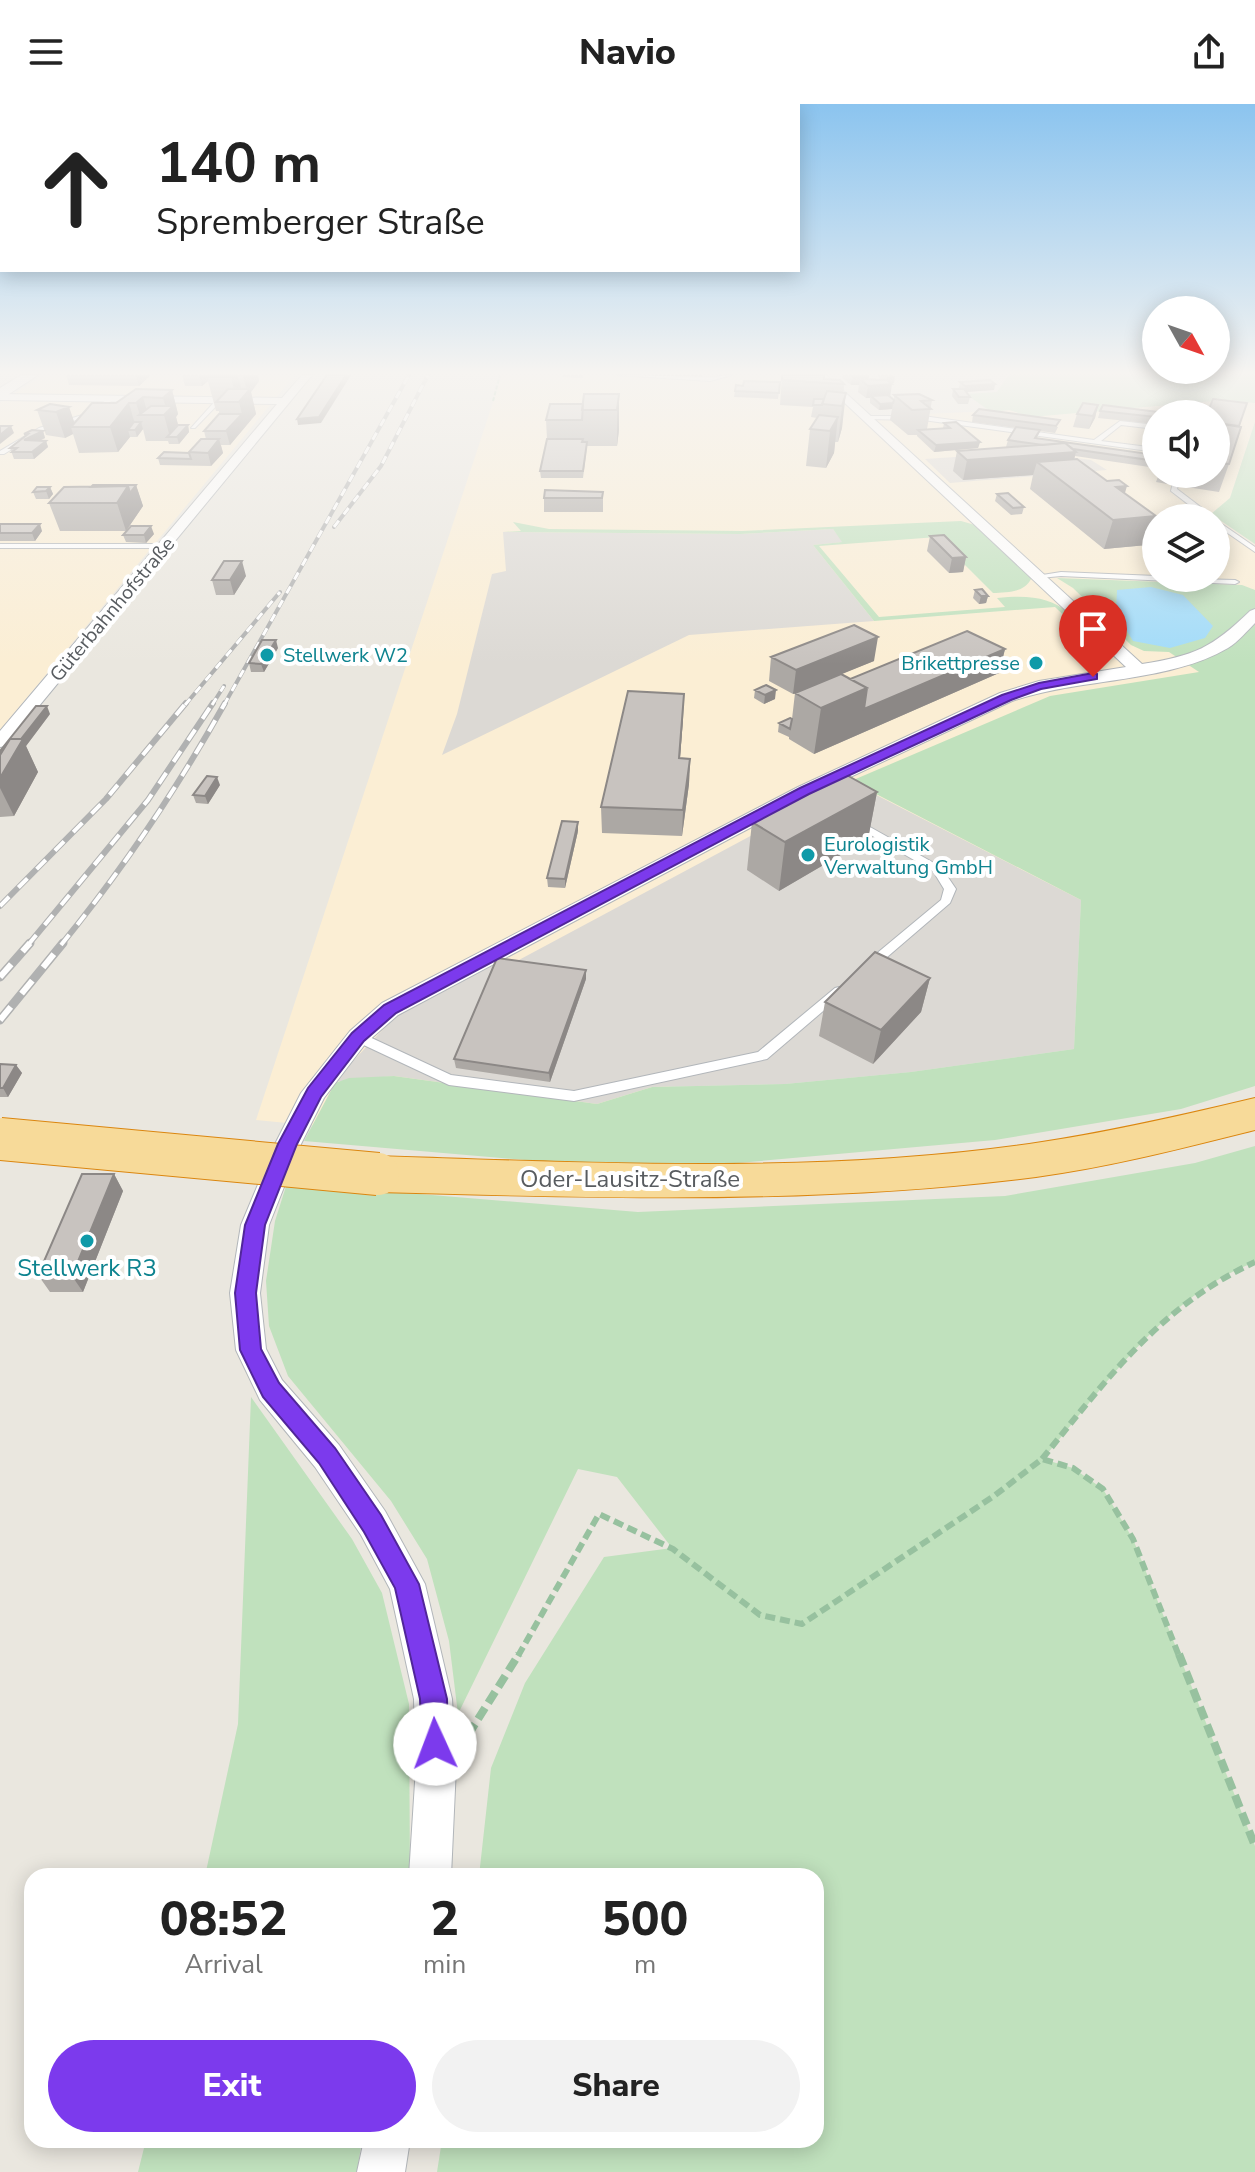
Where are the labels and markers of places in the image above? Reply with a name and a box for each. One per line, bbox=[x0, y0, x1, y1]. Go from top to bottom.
pin bbox=[1059, 595, 1127, 677]
place label: Stellwerk W2 bbox=[283, 642, 408, 669]
marker: Stellwerk W2 bbox=[258, 646, 276, 664]
place label: Brikettpresse bbox=[901, 650, 1020, 677]
marker: Brikettpresse bbox=[1027, 654, 1045, 672]
place label: Eurologistik Verwaltung GmbH bbox=[823, 831, 993, 881]
marker: Eurologistik Verwaltung GmbH bbox=[799, 846, 817, 864]
marker: Stellwerk R3 bbox=[78, 1232, 96, 1250]
place label: Stellwerk R3 bbox=[17, 1252, 157, 1284]

